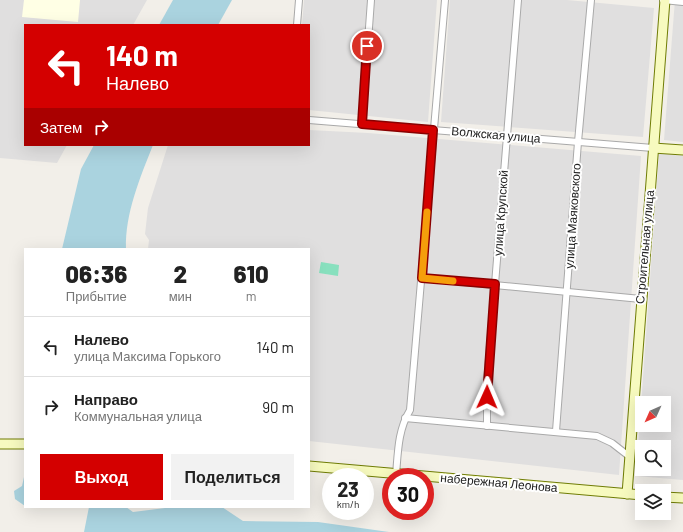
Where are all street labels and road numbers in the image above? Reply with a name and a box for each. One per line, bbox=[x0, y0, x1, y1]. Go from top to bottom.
street label: Волжская улица bbox=[451, 123, 542, 146]
street label: улица Маяковского bbox=[561, 162, 584, 269]
street label: улица Крупской bbox=[490, 169, 511, 256]
street label: Строительная улица bbox=[632, 189, 657, 305]
street label: набережная Леонова bbox=[440, 470, 559, 495]

